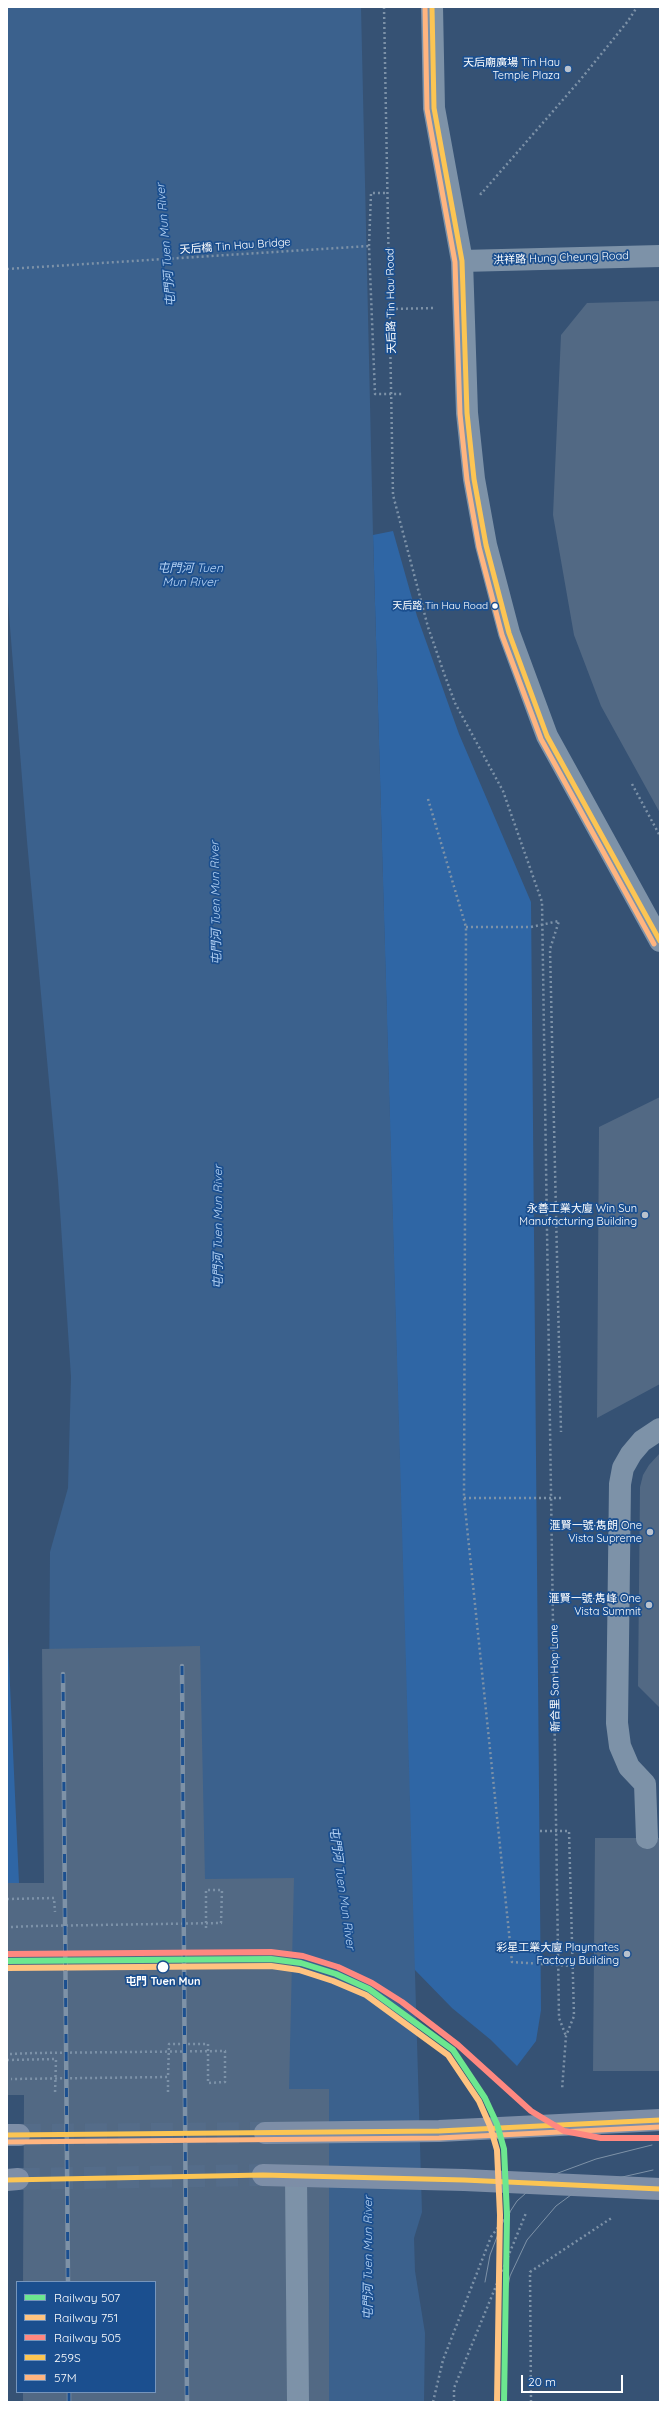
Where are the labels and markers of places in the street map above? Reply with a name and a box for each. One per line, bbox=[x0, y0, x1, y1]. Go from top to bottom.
place label: 天后廟廣場 Tin Hau Temple Plaza bbox=[463, 56, 560, 82]
marker: 天后廟廣場 Tin Hau Temple Plaza bbox=[563, 64, 573, 74]
place label: 天后路 Tin Hau Road bbox=[392, 600, 488, 612]
marker: 天后路 Tin Hau Road bbox=[490, 601, 500, 611]
place label: 永善工業大廈 Win Sun Manufacturing Building bbox=[519, 1202, 637, 1228]
marker: 永善工業大廈 Win Sun Manufacturing Building bbox=[640, 1210, 650, 1220]
place label: 滙賢一號·雋朗 One Vista Supreme bbox=[550, 1519, 642, 1545]
marker: 滙賢一號·雋朗 One Vista Supreme bbox=[645, 1527, 655, 1537]
place label: 滙賢一號·雋峰 One Vista Summit bbox=[549, 1592, 641, 1618]
marker: 滙賢一號·雋峰 One Vista Summit bbox=[644, 1600, 654, 1610]
place label: 彩星工業大廈 Playmates Factory Building bbox=[496, 1941, 619, 1967]
marker: 彩星工業大廈 Playmates Factory Building bbox=[622, 1949, 632, 1959]
marker: 屯門 Tuen Mun bbox=[156, 1960, 170, 1974]
place label: 屯門 Tuen Mun bbox=[125, 1975, 201, 1989]

